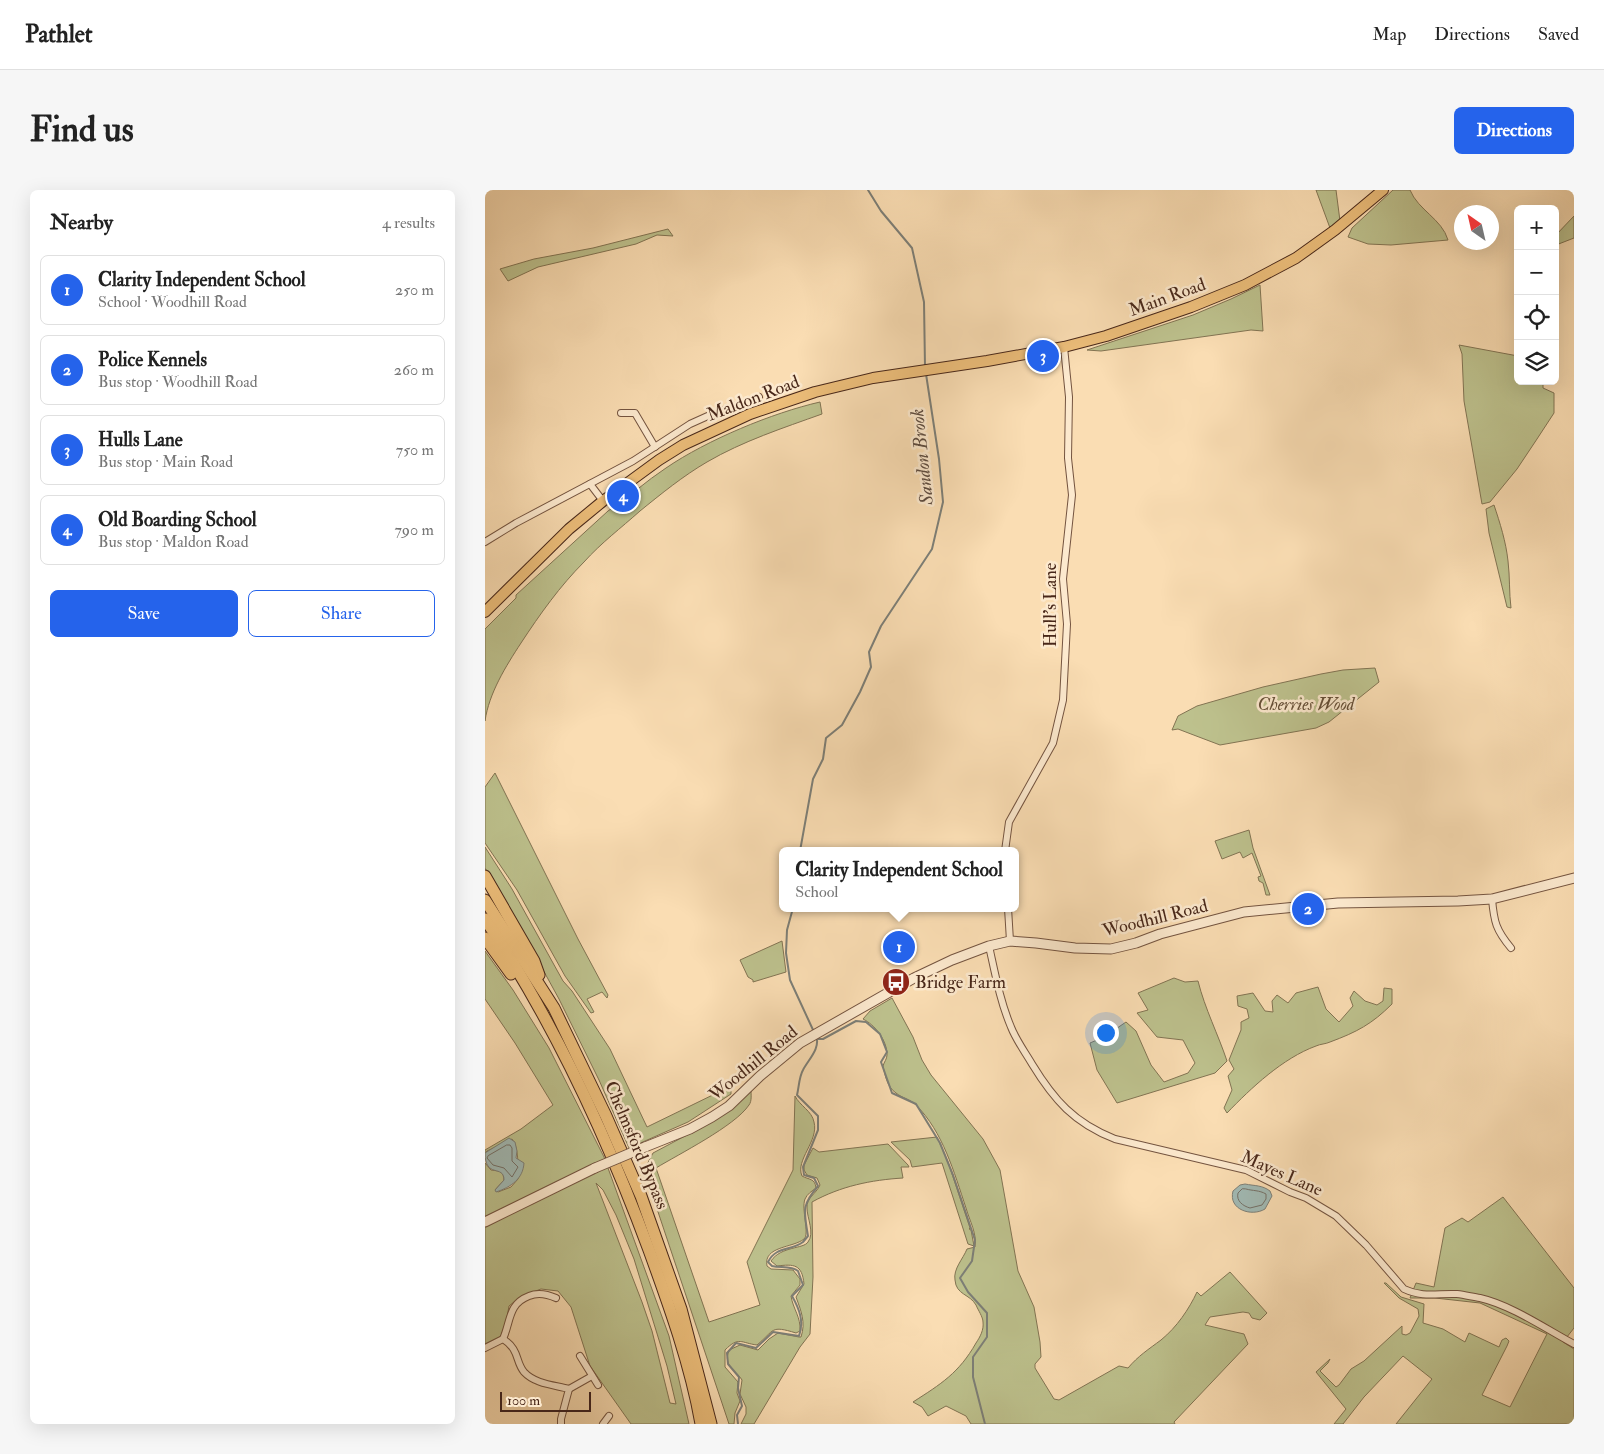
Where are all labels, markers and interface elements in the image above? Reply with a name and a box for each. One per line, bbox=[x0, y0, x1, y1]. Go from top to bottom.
text: Pathlet bbox=[25, 19, 93, 50]
text: Map bbox=[1373, 23, 1406, 46]
text: Directions bbox=[1434, 23, 1510, 46]
text: Saved bbox=[1538, 23, 1579, 46]
button: Directions bbox=[1454, 107, 1574, 154]
text: Find us bbox=[30, 108, 134, 152]
north arrow bbox=[1454, 205, 1499, 250]
map controls bbox=[1514, 205, 1559, 385]
button: + bbox=[1514, 205, 1559, 250]
text: Nearby bbox=[50, 209, 113, 236]
text: 4 results bbox=[382, 213, 435, 233]
button: − bbox=[1514, 250, 1559, 295]
text: Clarity Independent School bbox=[98, 268, 306, 292]
street label: Main Road bbox=[1126, 273, 1209, 322]
text: 1 bbox=[64, 280, 70, 300]
text: 250 m bbox=[395, 280, 434, 300]
text: School · Woodhill Road bbox=[98, 292, 247, 312]
button: locate bbox=[1514, 295, 1559, 340]
pin: 3 bbox=[1027, 337, 1059, 375]
button: layers bbox=[1514, 340, 1559, 385]
text: Police Kennels bbox=[98, 348, 207, 372]
text: 2 bbox=[63, 360, 71, 380]
text: 260 m bbox=[394, 360, 434, 380]
street label: Maldon Road bbox=[704, 370, 803, 427]
text: Bus stop · Woodhill Road bbox=[98, 372, 258, 392]
water label: Sandon Brook bbox=[905, 407, 939, 507]
text: Hulls Lane bbox=[98, 428, 183, 452]
text: 3 bbox=[64, 440, 70, 460]
text: 750 m bbox=[396, 440, 434, 460]
text: Bus stop · Main Road bbox=[98, 452, 233, 472]
pin: 4 bbox=[607, 477, 639, 515]
text: Old Boarding School bbox=[98, 508, 257, 532]
text: 4 bbox=[63, 520, 71, 540]
text: 790 m bbox=[394, 520, 434, 540]
text: Bus stop · Maldon Road bbox=[98, 532, 249, 552]
street label: Hull's Lane bbox=[1039, 562, 1062, 647]
button: Save bbox=[50, 590, 238, 637]
button: Share bbox=[248, 590, 435, 637]
park label: Cherries Wood bbox=[1258, 693, 1356, 716]
popup bbox=[779, 847, 1019, 912]
text: Clarity Independent School bbox=[795, 858, 1003, 882]
text: School bbox=[795, 882, 838, 902]
pin: 2 bbox=[1292, 890, 1324, 928]
street label: Woodhill Road bbox=[1099, 894, 1210, 943]
pin: 1 bbox=[883, 928, 915, 966]
bus stop icon: Bridge Farm bbox=[881, 967, 911, 997]
place label: Bridge Farm bbox=[915, 971, 1006, 994]
street label: Woodhill Road bbox=[703, 1020, 803, 1107]
your location bbox=[1093, 1020, 1119, 1046]
street label: Chelmsford Bypass bbox=[599, 1078, 674, 1213]
street label: Mayes Lane bbox=[1237, 1145, 1327, 1202]
scale bar bbox=[500, 1389, 591, 1412]
text: 100 m bbox=[507, 1392, 540, 1409]

